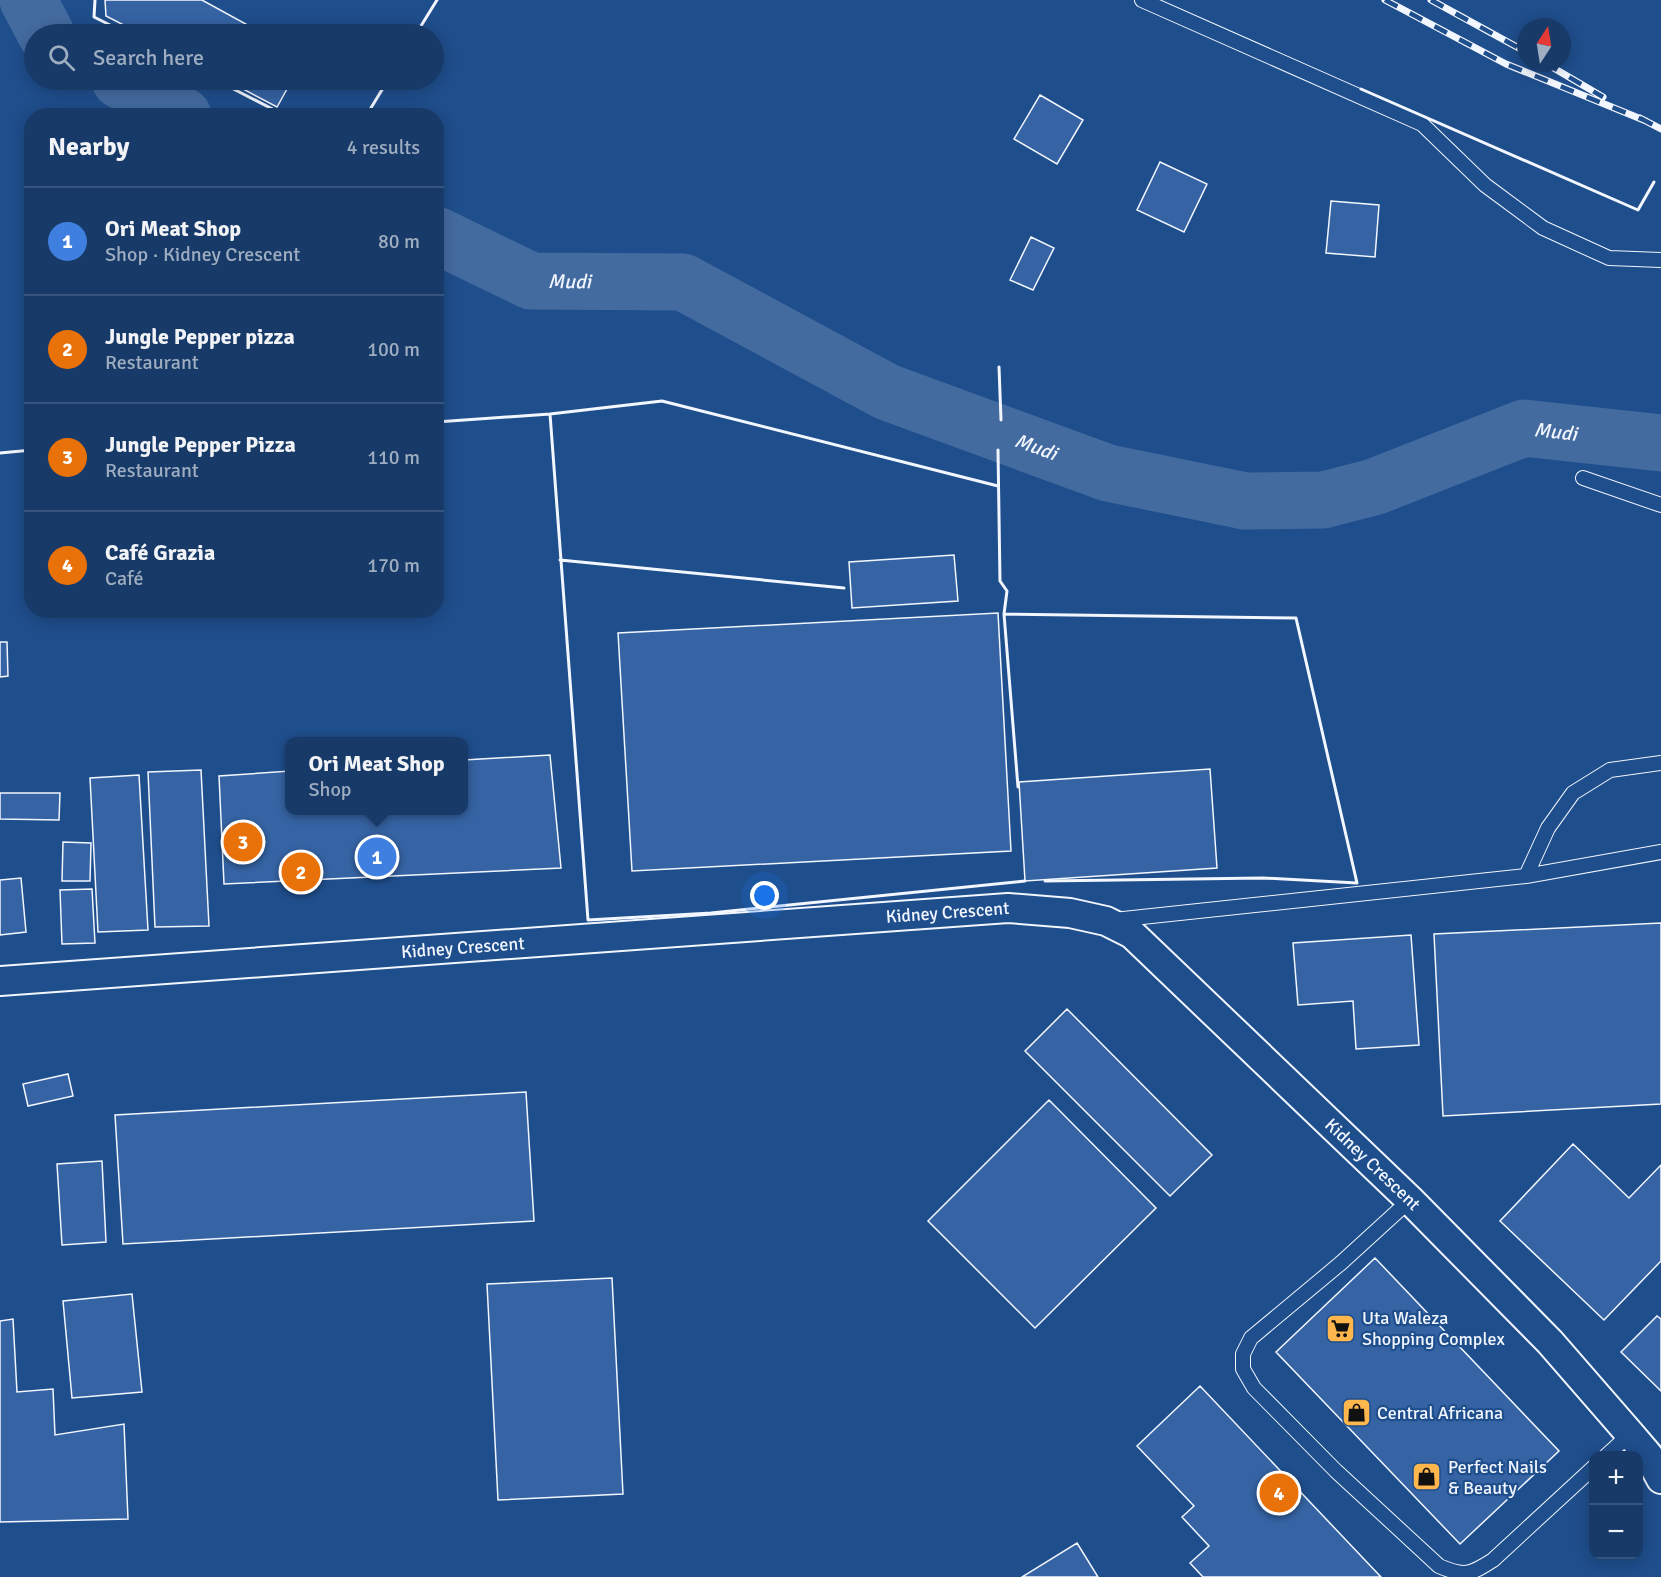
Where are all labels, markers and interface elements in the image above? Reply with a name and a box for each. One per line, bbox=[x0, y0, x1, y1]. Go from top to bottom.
north arrow bbox=[1517, 18, 1571, 72]
search box bbox=[24, 24, 444, 90]
icon: search bbox=[45, 41, 78, 74]
text: Search here bbox=[93, 44, 204, 71]
text: Nearby bbox=[48, 131, 129, 163]
text: 4 results bbox=[347, 135, 420, 160]
text: Ori Meat Shop bbox=[105, 215, 241, 242]
text: 1 bbox=[62, 229, 73, 254]
text: 80 m bbox=[378, 229, 420, 254]
text: Shop · Kidney Crescent bbox=[105, 242, 300, 267]
water label: Mudi bbox=[548, 269, 593, 294]
text: Jungle Pepper pizza bbox=[105, 323, 295, 350]
text: 2 bbox=[62, 337, 73, 362]
text: 100 m bbox=[367, 337, 420, 362]
text: Restaurant bbox=[105, 350, 199, 375]
water label: Mudi bbox=[1533, 417, 1580, 447]
water label: Mudi bbox=[1011, 428, 1062, 467]
text: Jungle Pepper Pizza bbox=[105, 431, 296, 458]
text: 3 bbox=[62, 445, 73, 470]
text: 110 m bbox=[367, 445, 420, 470]
text: Restaurant bbox=[105, 458, 199, 483]
text: Café Grazia bbox=[105, 539, 215, 566]
text: 4 bbox=[62, 553, 73, 578]
text: 170 m bbox=[367, 553, 420, 578]
text: Café bbox=[105, 566, 144, 591]
popup bbox=[285, 737, 468, 815]
text: Ori Meat Shop bbox=[308, 750, 445, 777]
text: Shop bbox=[308, 777, 351, 802]
pin: 3 bbox=[224, 820, 262, 864]
pin: 1 bbox=[358, 834, 397, 880]
pin: 2 bbox=[282, 850, 320, 894]
your location bbox=[750, 881, 779, 910]
street label: Kidney Crescent bbox=[885, 897, 1010, 928]
street label: Kidney Crescent bbox=[400, 932, 525, 963]
street label: Kidney Crescent bbox=[1320, 1114, 1425, 1215]
place label: Uta Waleza Shopping Complex bbox=[1362, 1307, 1505, 1350]
supermarket icon: Uta Waleza Shopping Complex bbox=[1325, 1312, 1357, 1344]
shop icon: Central Africana bbox=[1340, 1397, 1372, 1429]
place label: Central Africana bbox=[1377, 1402, 1503, 1424]
map controls bbox=[1589, 1451, 1643, 1559]
button: + bbox=[1589, 1451, 1643, 1505]
place label: Perfect Nails & Beauty bbox=[1448, 1456, 1547, 1499]
shop icon: Perfect Nails & Beauty bbox=[1411, 1461, 1443, 1493]
pin: 4 bbox=[1260, 1470, 1298, 1516]
button: − bbox=[1589, 1505, 1643, 1559]

